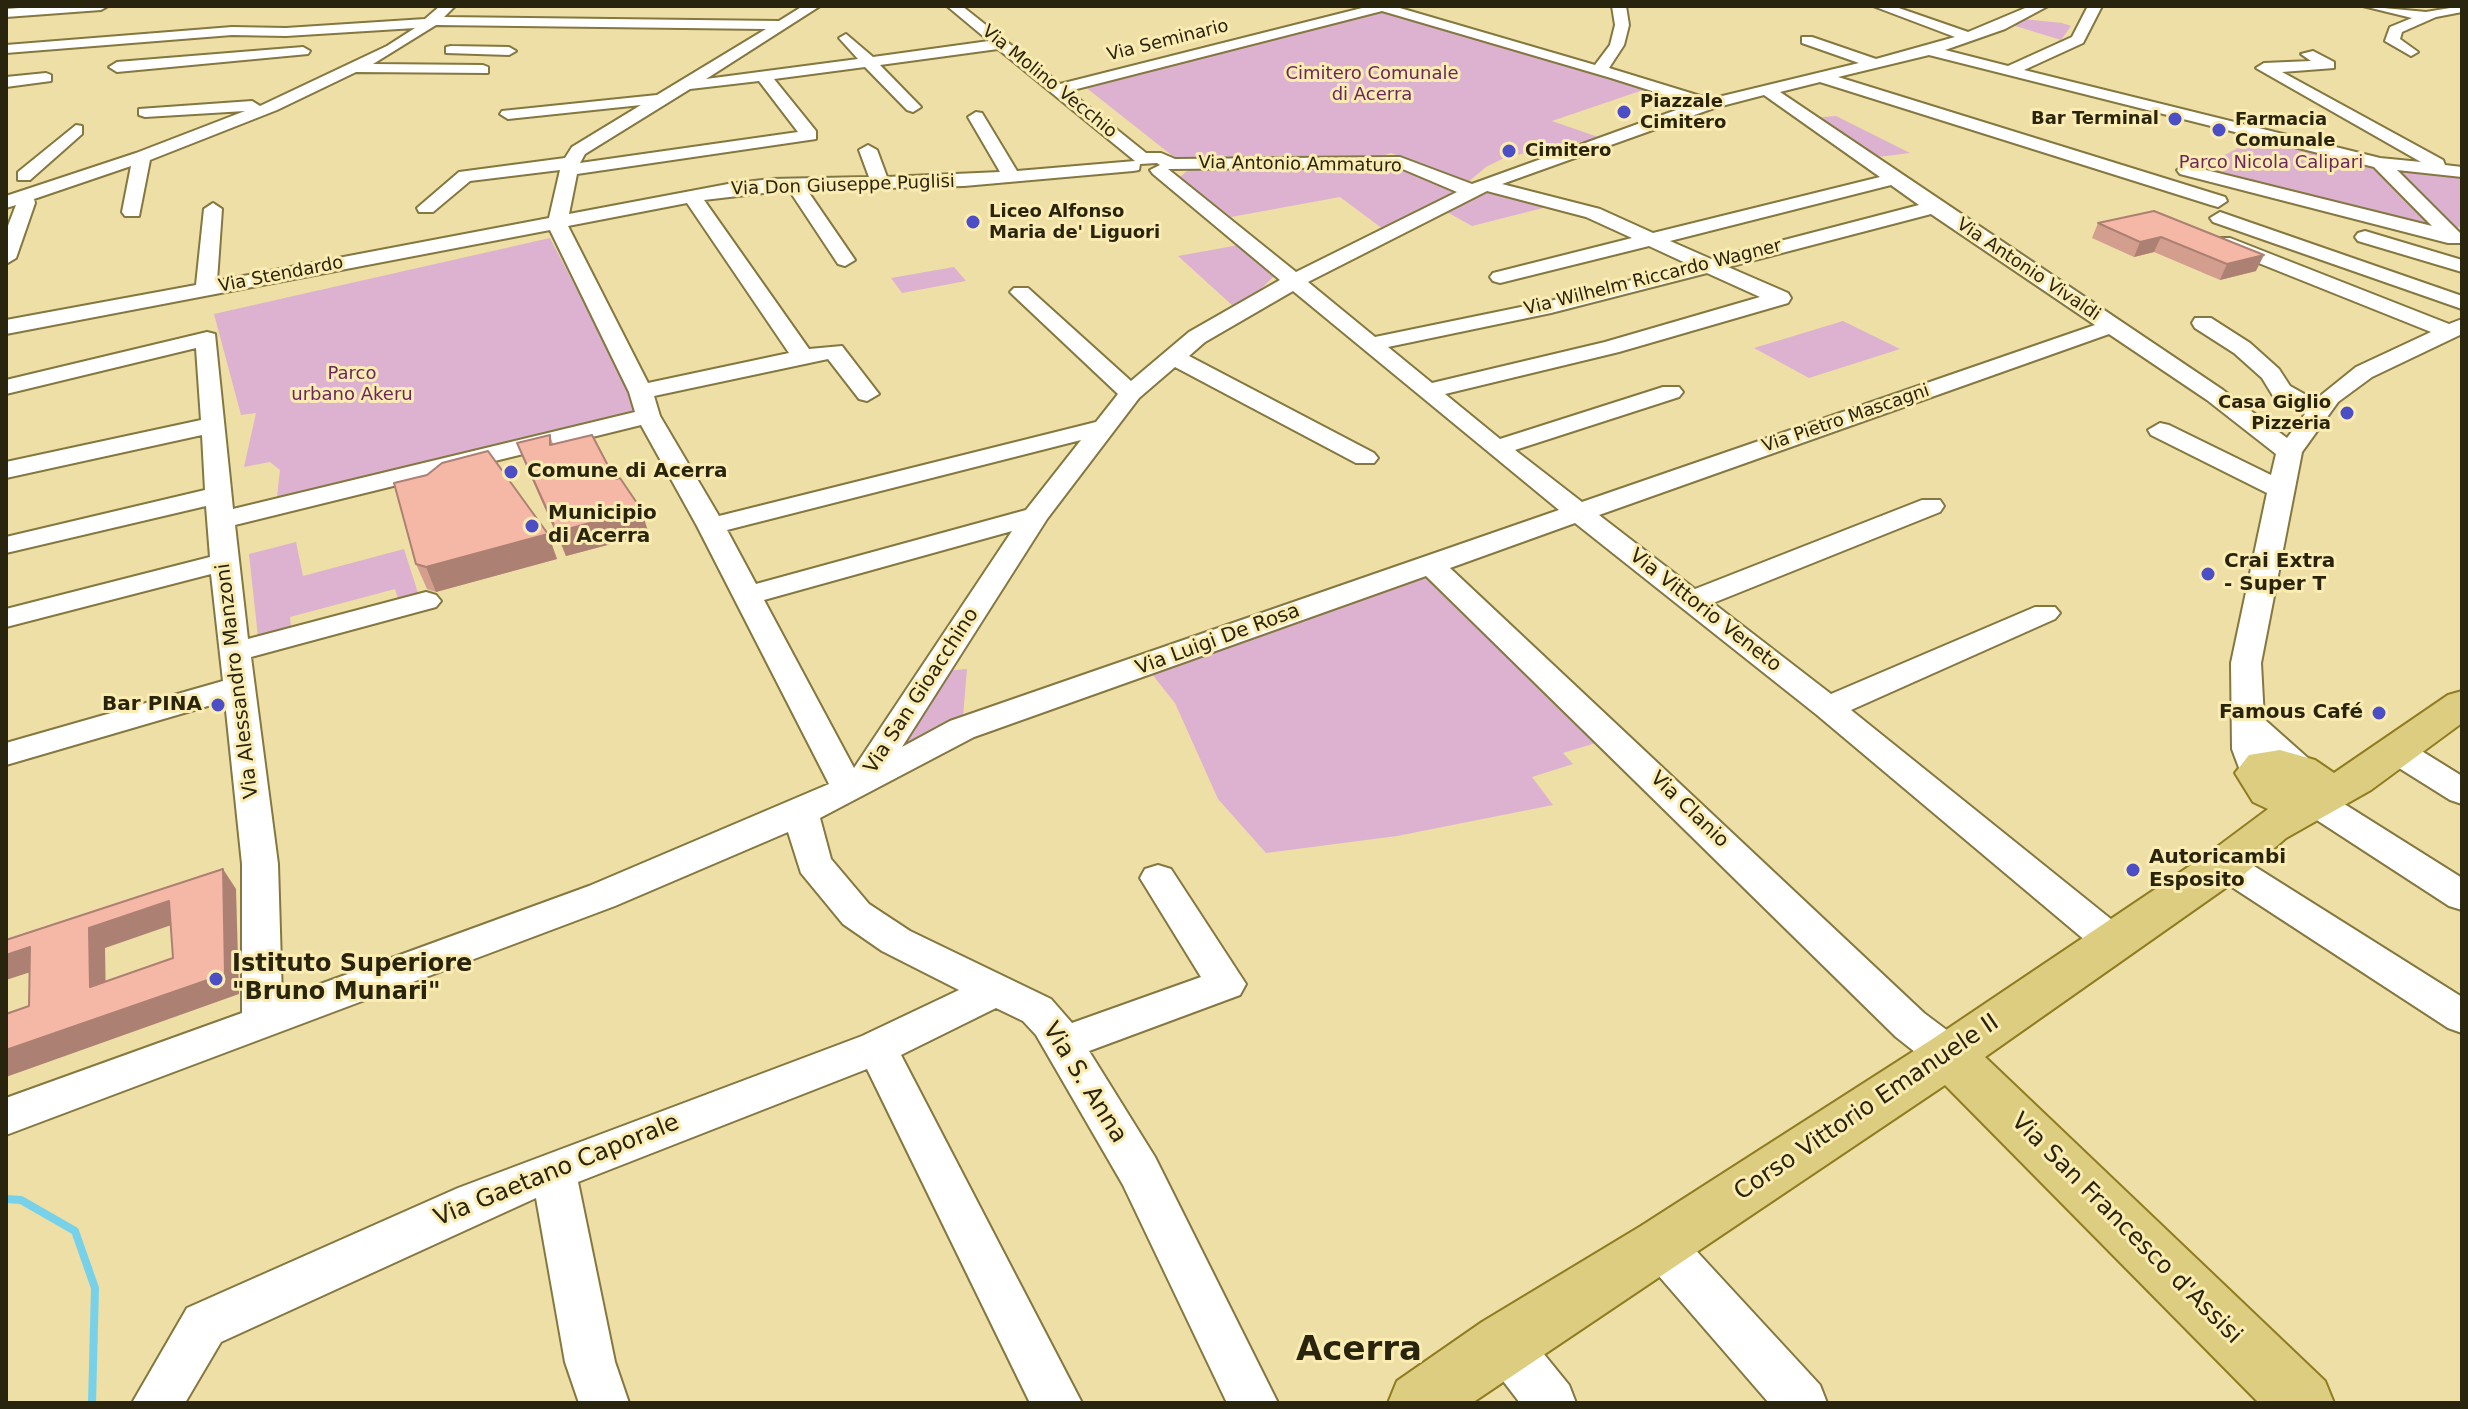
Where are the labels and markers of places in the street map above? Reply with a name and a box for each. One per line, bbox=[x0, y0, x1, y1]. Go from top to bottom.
place label: Piazzale Cimitero bbox=[1640, 91, 1726, 134]
marker: Piazzale Cimitero bbox=[1615, 103, 1633, 121]
place label: Bar Terminal bbox=[2031, 108, 2159, 130]
place label: Farmacia Comunale bbox=[2235, 109, 2335, 152]
marker: Bar Terminal bbox=[2166, 110, 2184, 128]
marker: Farmacia Comunale bbox=[2210, 121, 2228, 139]
place label: Cimitero bbox=[1525, 140, 1611, 162]
marker: Cimitero bbox=[1500, 142, 1518, 160]
place label: Liceo Alfonso Maria de' Liguori bbox=[989, 201, 1160, 244]
marker: Liceo Alfonso Maria de' Liguori bbox=[964, 213, 982, 231]
place label: Casa Giglio Pizzeria bbox=[2218, 392, 2331, 434]
marker: Casa Giglio Pizzeria bbox=[2338, 404, 2356, 422]
place label: Comune di Acerra bbox=[527, 460, 728, 484]
marker: Comune di Acerra bbox=[502, 463, 520, 481]
place label: Municipio di Acerra bbox=[548, 502, 657, 549]
marker: Municipio di Acerra bbox=[523, 517, 541, 535]
place label: Crai Extra - Super T bbox=[2224, 550, 2335, 597]
marker: Crai Extra - Super T bbox=[2199, 565, 2217, 583]
place label: Bar PINA bbox=[102, 693, 202, 717]
marker: Bar PINA bbox=[209, 696, 227, 714]
place label: Famous Café bbox=[2219, 701, 2363, 725]
marker: Famous Café bbox=[2370, 704, 2388, 722]
place label: Autoricambi Esposito bbox=[2149, 846, 2286, 893]
marker: Autoricambi Esposito bbox=[2124, 861, 2142, 879]
place label: Istituto Superiore "Bruno Munari" bbox=[232, 951, 472, 1007]
marker: Istituto Superiore "Bruno Munari" bbox=[207, 970, 225, 988]

